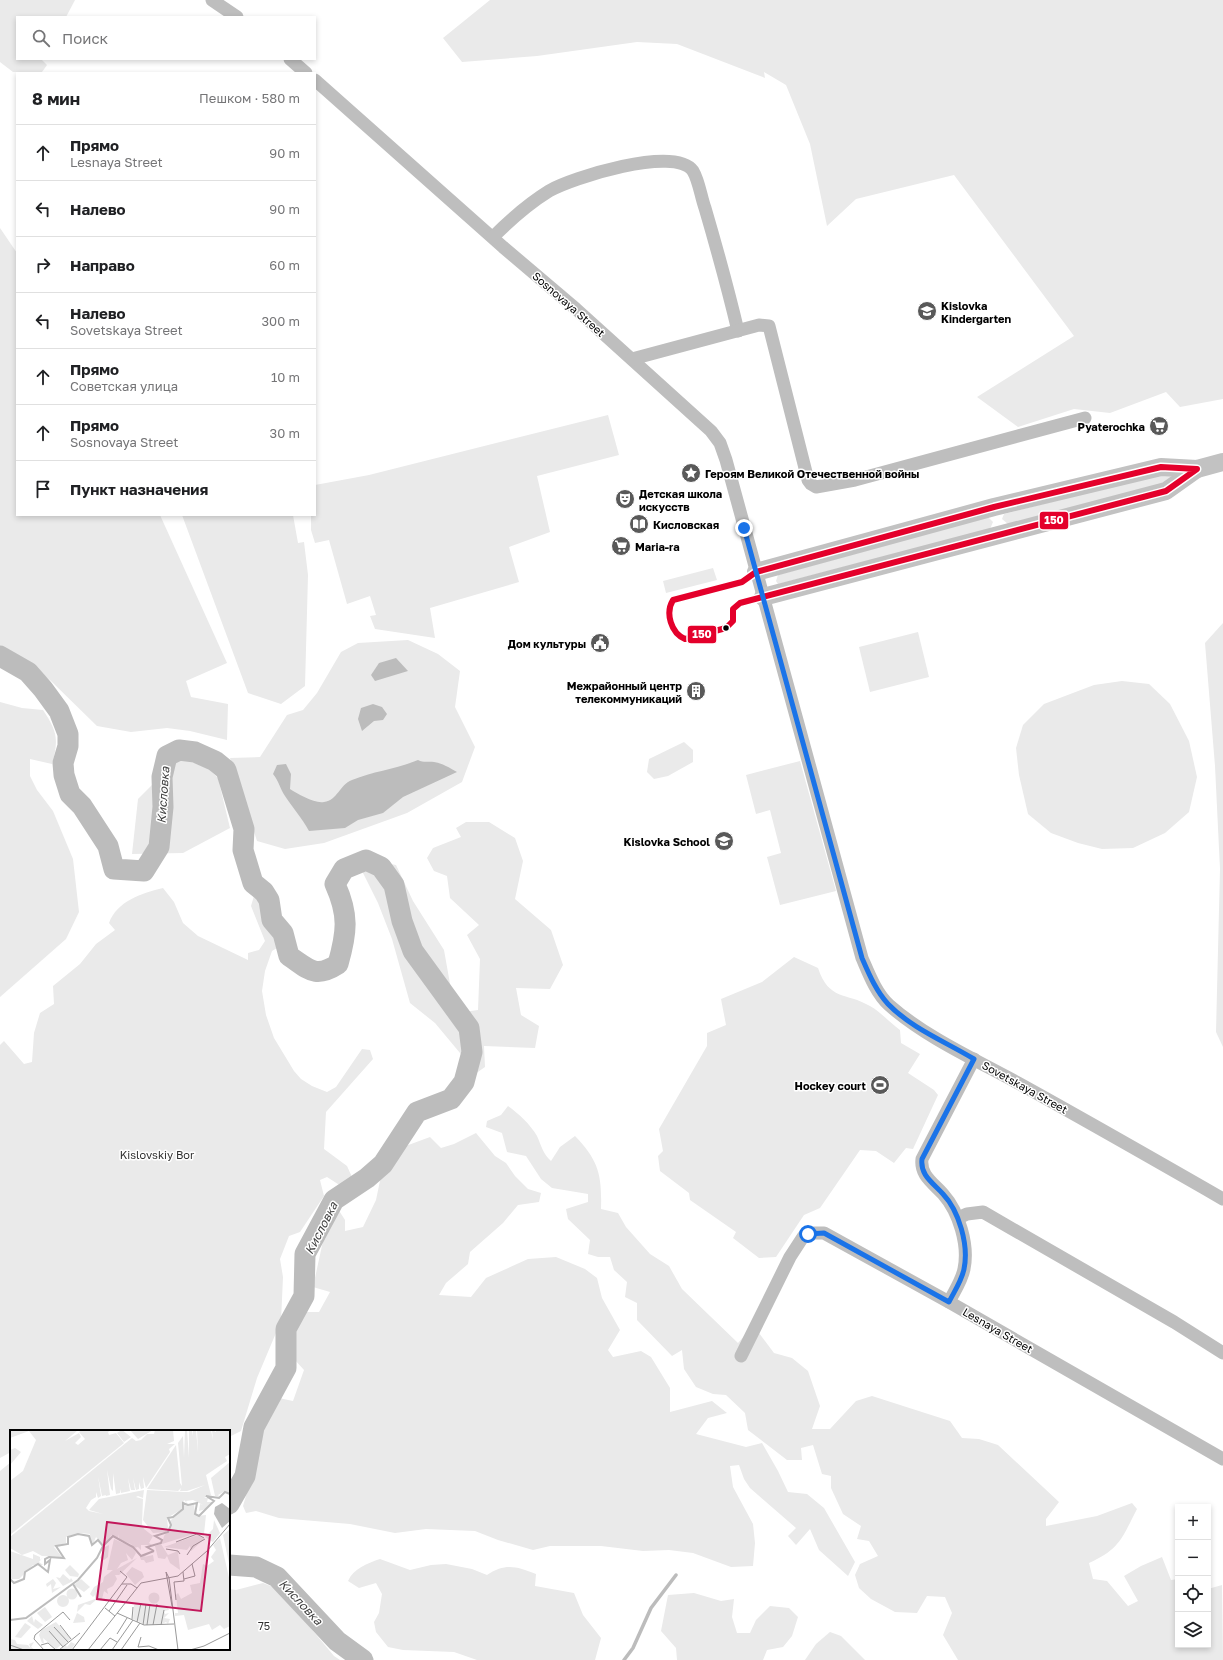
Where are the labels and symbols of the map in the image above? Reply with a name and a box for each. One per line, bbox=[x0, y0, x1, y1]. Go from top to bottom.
street label: Sosnovaya Street bbox=[530, 269, 608, 339]
place label: Kislovka Kindergarten bbox=[941, 299, 1012, 325]
school or university icon: Kislovka Kindergarten bbox=[916, 300, 938, 322]
supermarket icon: Pyaterochka bbox=[1148, 415, 1170, 437]
place label: Pyaterochka bbox=[1078, 420, 1145, 433]
place icon: Героям Великой Отечественной войны bbox=[680, 462, 702, 484]
place label: Героям Великой Отечественной войны bbox=[705, 467, 919, 480]
place label: Детская школа искусств bbox=[639, 487, 722, 513]
theatre icon: Детская школа искусств bbox=[614, 488, 636, 510]
line badge: 150 bbox=[1039, 511, 1069, 530]
library icon: Кисловская bbox=[628, 513, 650, 535]
text: 150 bbox=[1044, 513, 1064, 526]
place label: Кисловская bbox=[653, 518, 719, 531]
route end bbox=[735, 519, 753, 537]
supermarket icon: Maria-ra bbox=[610, 535, 632, 557]
place label: Maria-ra bbox=[635, 540, 680, 553]
unlabelled marker bbox=[721, 623, 731, 633]
line badge: 150 bbox=[687, 625, 717, 644]
text: 150 bbox=[692, 627, 712, 640]
public building icon: Дом культуры bbox=[589, 632, 611, 654]
place label: Дом культуры bbox=[508, 637, 586, 650]
place label: Межрайонный центр телекоммуникаций bbox=[567, 679, 682, 705]
building icon: Межрайонный центр телекоммуникаций bbox=[685, 680, 707, 702]
water label: Кисловка bbox=[154, 765, 173, 824]
school or university icon: Kislovka School bbox=[713, 830, 735, 852]
place label: Kislovka School bbox=[624, 835, 710, 848]
street label: Sovetskaya Street bbox=[980, 1058, 1070, 1116]
sports icon: Hockey court bbox=[869, 1074, 891, 1096]
place label: Hockey court bbox=[795, 1079, 867, 1092]
park label: Kislovskiy Bor bbox=[120, 1148, 195, 1161]
water label: Кисловка bbox=[301, 1198, 341, 1257]
route start bbox=[799, 1225, 817, 1243]
street label: Lesnaya Street bbox=[961, 1305, 1035, 1355]
inset map bbox=[10, 1430, 230, 1650]
water label: Кисловка bbox=[276, 1576, 327, 1629]
park label: 75 bbox=[258, 1619, 270, 1632]

